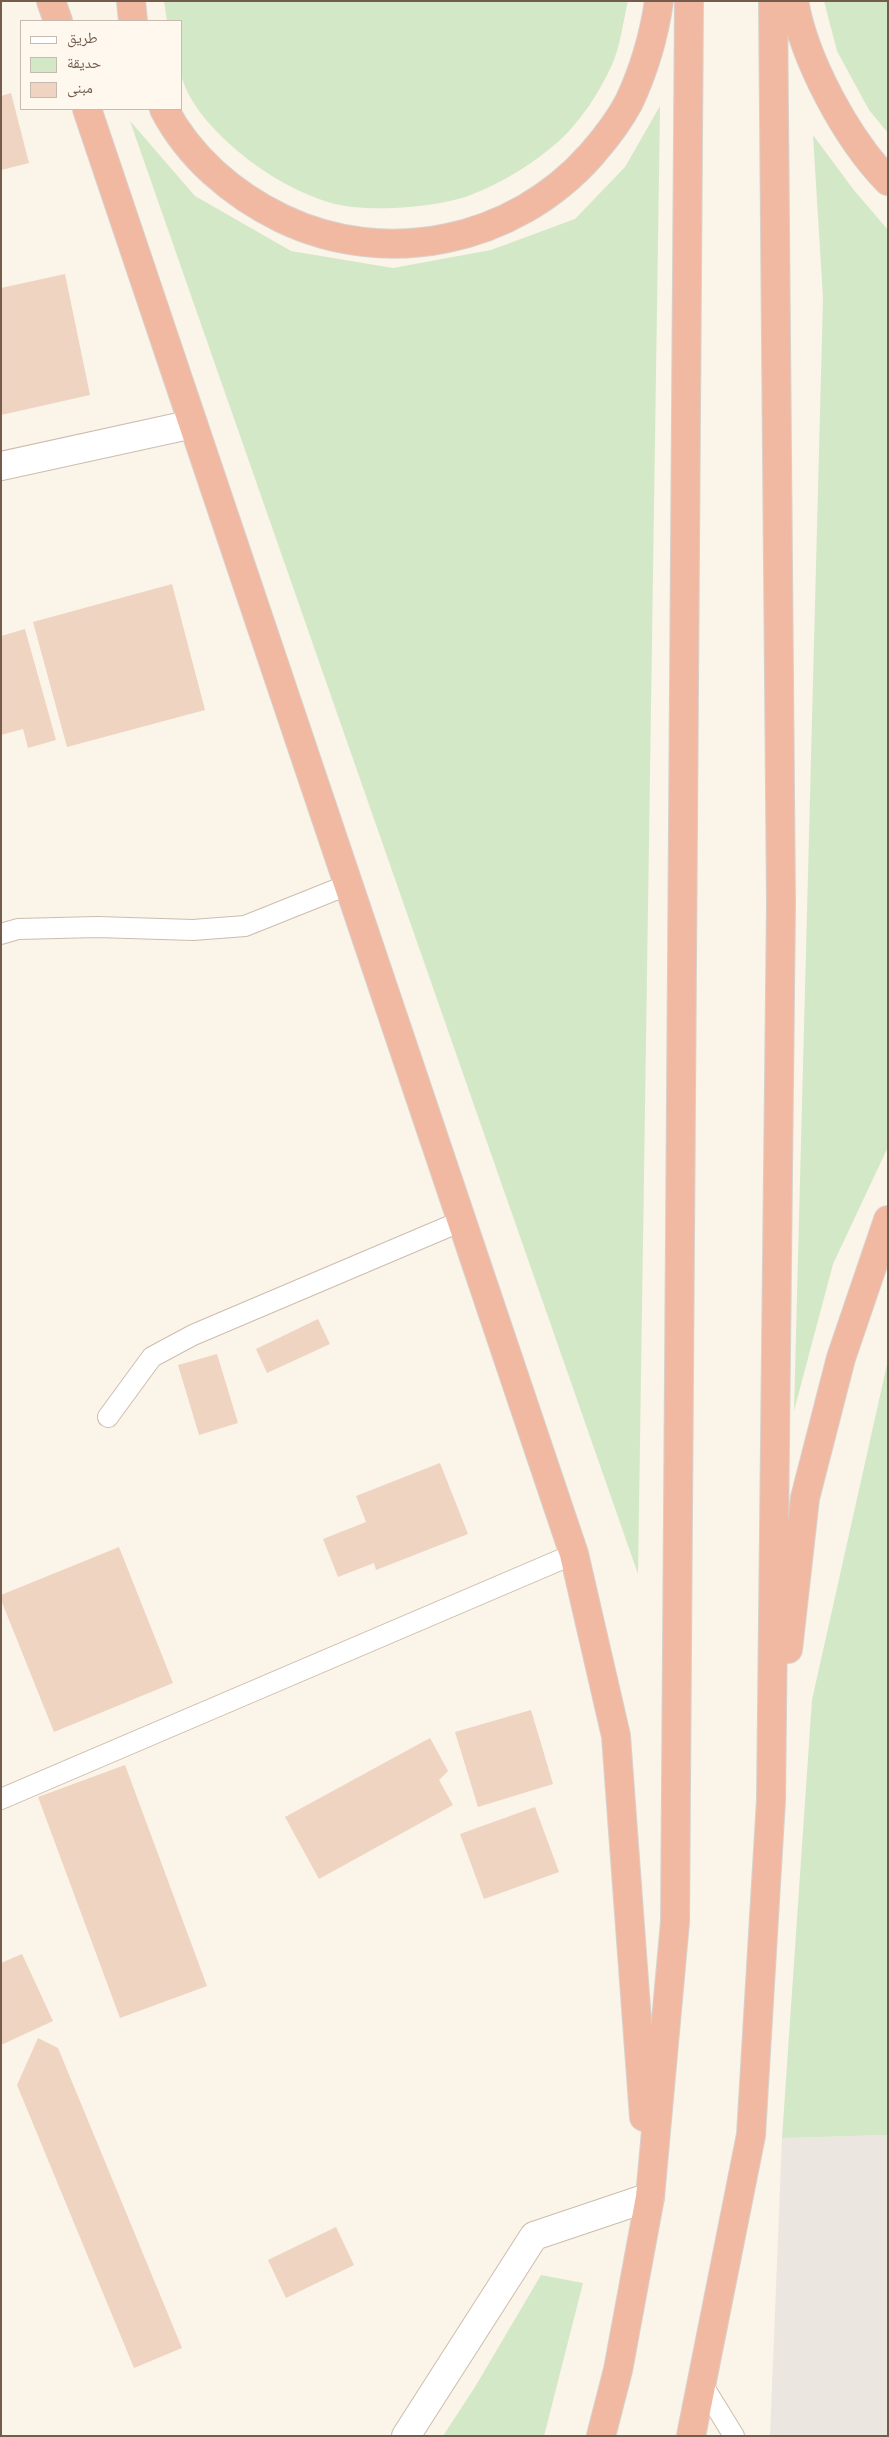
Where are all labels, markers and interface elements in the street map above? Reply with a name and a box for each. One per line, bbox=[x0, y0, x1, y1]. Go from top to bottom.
legend bbox=[20, 20, 182, 110]
text: طريق bbox=[67, 29, 98, 47]
text: حديقة bbox=[67, 54, 101, 72]
text: مبنى bbox=[67, 79, 93, 97]

